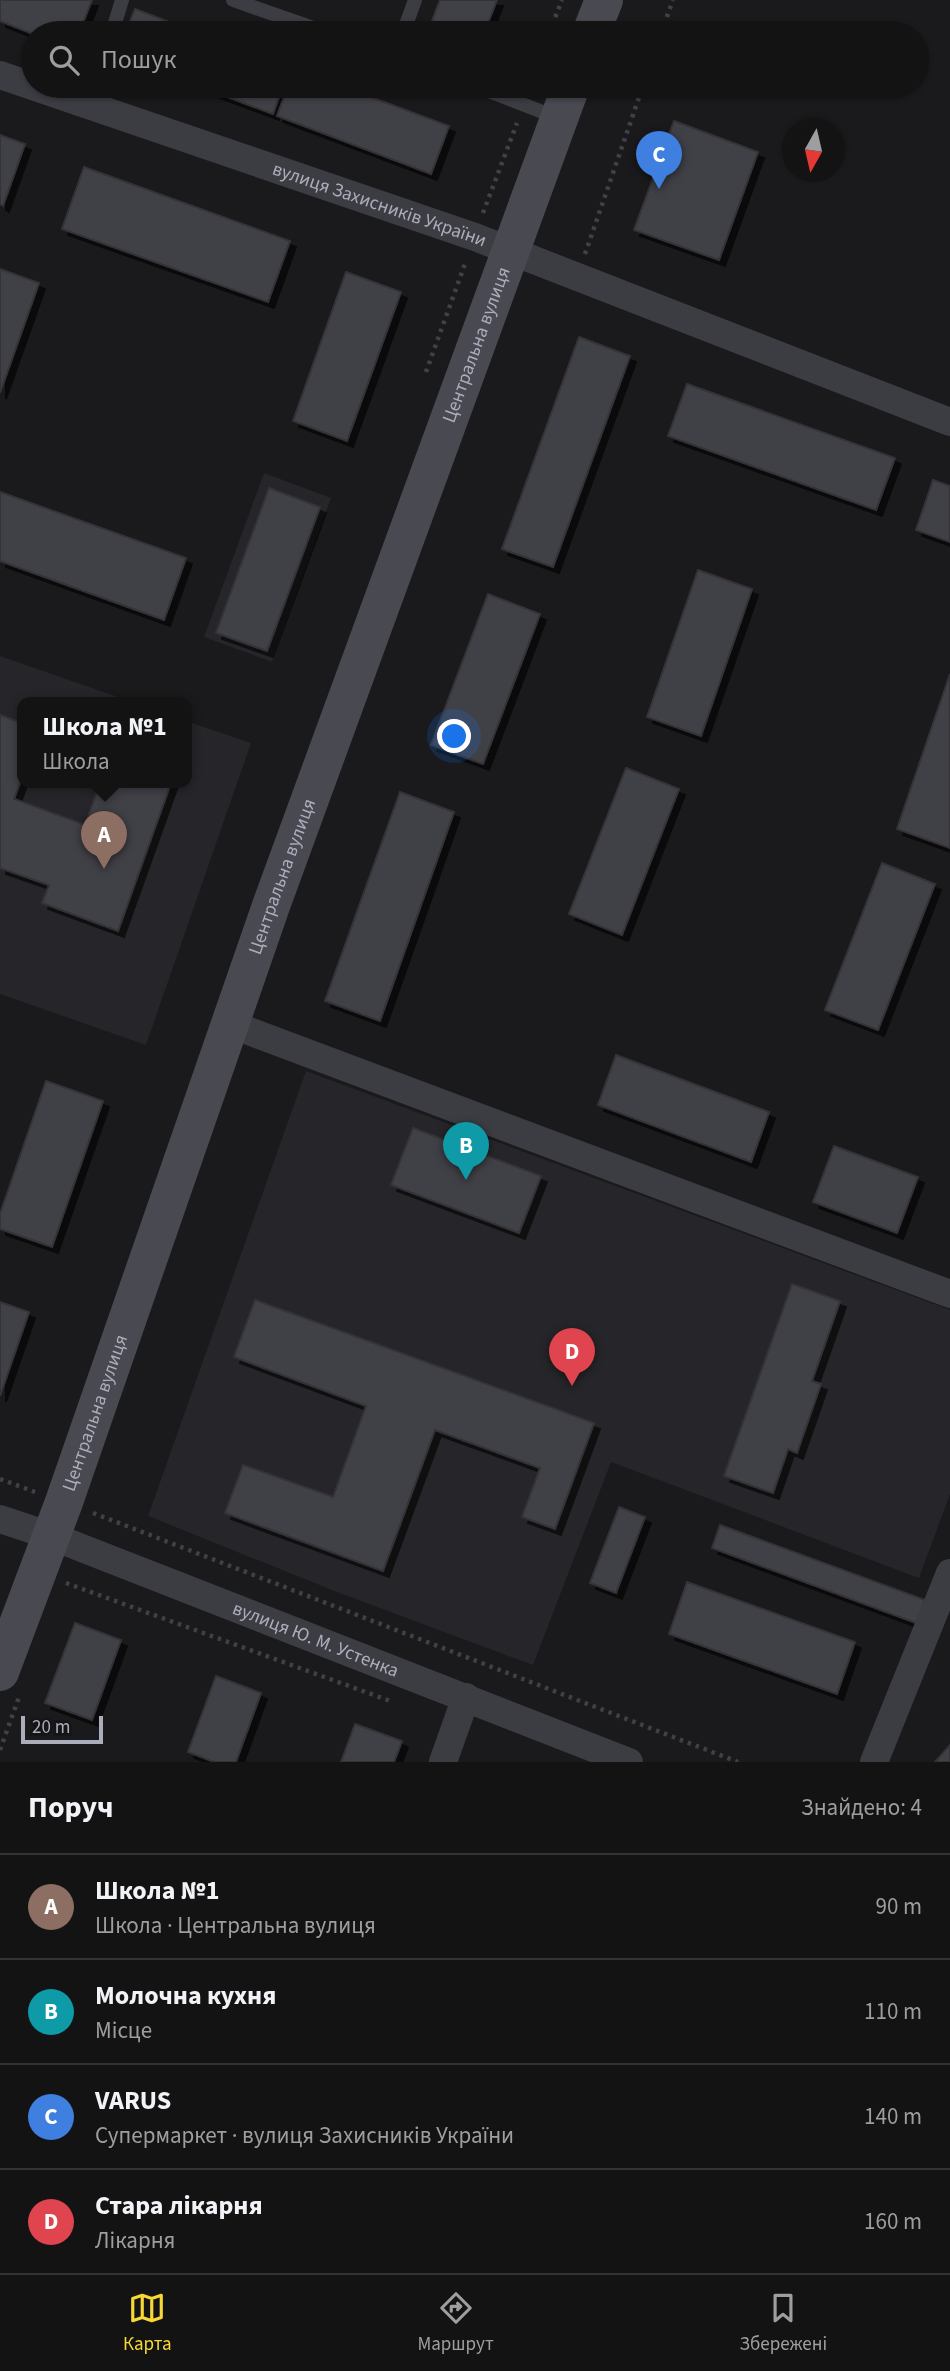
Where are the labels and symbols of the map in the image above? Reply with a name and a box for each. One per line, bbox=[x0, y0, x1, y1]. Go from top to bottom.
north arrow bbox=[782, 119, 845, 182]
pin: C bbox=[636, 131, 682, 189]
street label: вулиця Захисників України bbox=[269, 155, 491, 254]
street label: Центральна вулиця bbox=[435, 263, 517, 427]
your location bbox=[437, 719, 471, 753]
street label: Центральна вулиця bbox=[242, 795, 323, 958]
pin: A bbox=[81, 811, 127, 869]
pin: B bbox=[443, 1122, 489, 1180]
pin: D bbox=[549, 1328, 595, 1386]
street label: Центральна вулиця bbox=[55, 1331, 135, 1495]
street label: вулиця Ю. М. Устенка bbox=[229, 1595, 403, 1684]
scale bar bbox=[21, 1713, 103, 1745]

